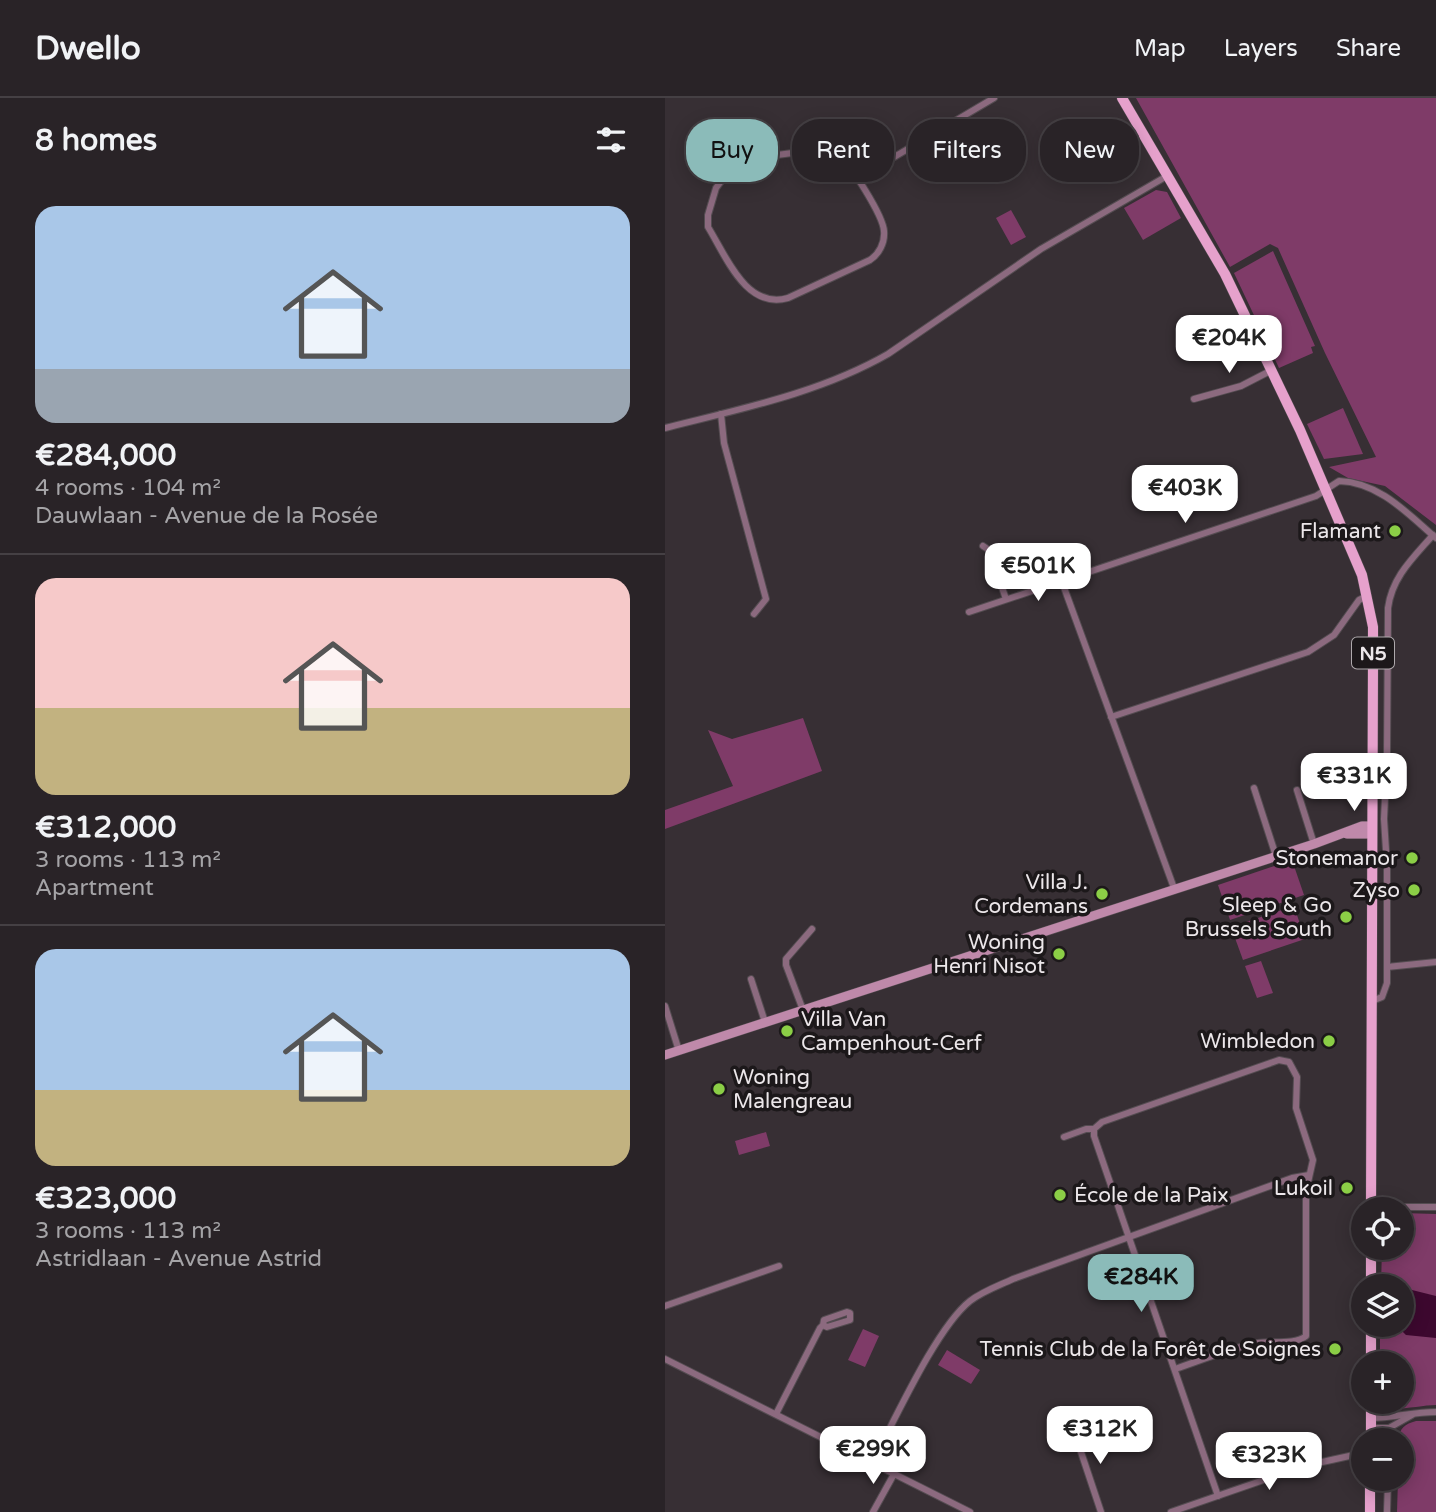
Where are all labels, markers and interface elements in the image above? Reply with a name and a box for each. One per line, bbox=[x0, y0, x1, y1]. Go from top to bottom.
text: Dwello bbox=[35, 29, 141, 68]
text: Map bbox=[1134, 34, 1186, 63]
text: Layers bbox=[1224, 34, 1298, 63]
text: Share bbox=[1336, 34, 1401, 63]
chip: Buy bbox=[686, 119, 778, 182]
chip: Rent bbox=[792, 119, 894, 182]
chip: Filters bbox=[908, 119, 1026, 182]
chip: New bbox=[1040, 119, 1139, 182]
icon: filters bbox=[592, 121, 630, 159]
text: 8 homes bbox=[35, 122, 157, 159]
icon: home bbox=[270, 251, 396, 377]
pin: €204K bbox=[1180, 316, 1278, 375]
text: €204K bbox=[1192, 324, 1266, 352]
text: €284,000 bbox=[35, 437, 176, 474]
pin: €403K bbox=[1136, 466, 1234, 525]
text: 4 rooms · 104 m² bbox=[35, 474, 221, 502]
text: €403K bbox=[1148, 474, 1222, 502]
text: Dauwlaan - Avenue de la Rosée bbox=[35, 502, 378, 530]
place label: Flamant bbox=[1300, 519, 1381, 544]
marker: Flamant bbox=[1387, 523, 1403, 539]
pin: €501K bbox=[989, 544, 1087, 603]
text: €501K bbox=[1001, 552, 1075, 580]
icon: home bbox=[270, 623, 396, 749]
road number: N5 bbox=[1352, 638, 1394, 668]
pin: €331K bbox=[1305, 754, 1403, 813]
text: €331K bbox=[1317, 762, 1391, 790]
text: €312,000 bbox=[35, 809, 176, 846]
text: 3 rooms · 113 m² bbox=[35, 846, 221, 874]
place label: Stonemanor bbox=[1276, 846, 1398, 871]
marker: Stonemanor bbox=[1404, 850, 1420, 866]
place label: Villa J. Cordemans bbox=[974, 870, 1088, 919]
text: Apartment bbox=[35, 874, 154, 902]
place label: Zyso bbox=[1352, 878, 1400, 903]
marker: Zyso bbox=[1406, 882, 1422, 898]
marker: Villa J. Cordemans bbox=[1094, 886, 1110, 902]
place label: Sleep & Go Brussels South bbox=[1185, 893, 1332, 942]
marker: Sleep & Go Brussels South bbox=[1338, 909, 1354, 925]
place label: Woning Henri Nisot bbox=[933, 930, 1045, 979]
marker: Woning Henri Nisot bbox=[1051, 946, 1067, 962]
icon: home bbox=[270, 994, 396, 1120]
place label: Villa Van Campenhout-Cerf bbox=[801, 1007, 982, 1056]
marker: Villa Van Campenhout-Cerf bbox=[779, 1023, 795, 1039]
place label: Wimbledon bbox=[1200, 1029, 1315, 1054]
marker: Wimbledon bbox=[1321, 1033, 1337, 1049]
place label: Woning Malengreau bbox=[733, 1065, 852, 1114]
marker: Woning Malengreau bbox=[711, 1081, 727, 1097]
place label: Lukoil bbox=[1274, 1176, 1333, 1201]
text: €323,000 bbox=[35, 1180, 176, 1217]
marker: Lukoil bbox=[1339, 1180, 1355, 1196]
place label: École de la Paix bbox=[1074, 1183, 1229, 1208]
marker: École de la Paix bbox=[1052, 1187, 1068, 1203]
map controls bbox=[1351, 1197, 1414, 1491]
button: locate bbox=[1351, 1197, 1414, 1260]
text: 3 rooms · 113 m² bbox=[35, 1217, 221, 1245]
text: Astridlaan - Avenue Astrid bbox=[35, 1245, 322, 1273]
pin: €284K bbox=[1092, 1254, 1190, 1314]
text: €284K bbox=[1104, 1263, 1178, 1291]
button: layers bbox=[1351, 1274, 1414, 1337]
place label: Tennis Club de la Forêt de Soignes bbox=[980, 1337, 1321, 1362]
marker: Tennis Club de la Forêt de Soignes bbox=[1327, 1341, 1343, 1357]
button: + bbox=[1351, 1351, 1414, 1414]
pin: €312K bbox=[1051, 1406, 1149, 1466]
text: €312K bbox=[1063, 1415, 1137, 1443]
pin: €299K bbox=[824, 1426, 922, 1486]
button: − bbox=[1351, 1428, 1414, 1491]
pin: €323K bbox=[1220, 1432, 1318, 1492]
text: €299K bbox=[836, 1435, 910, 1463]
text: €323K bbox=[1232, 1441, 1306, 1469]

